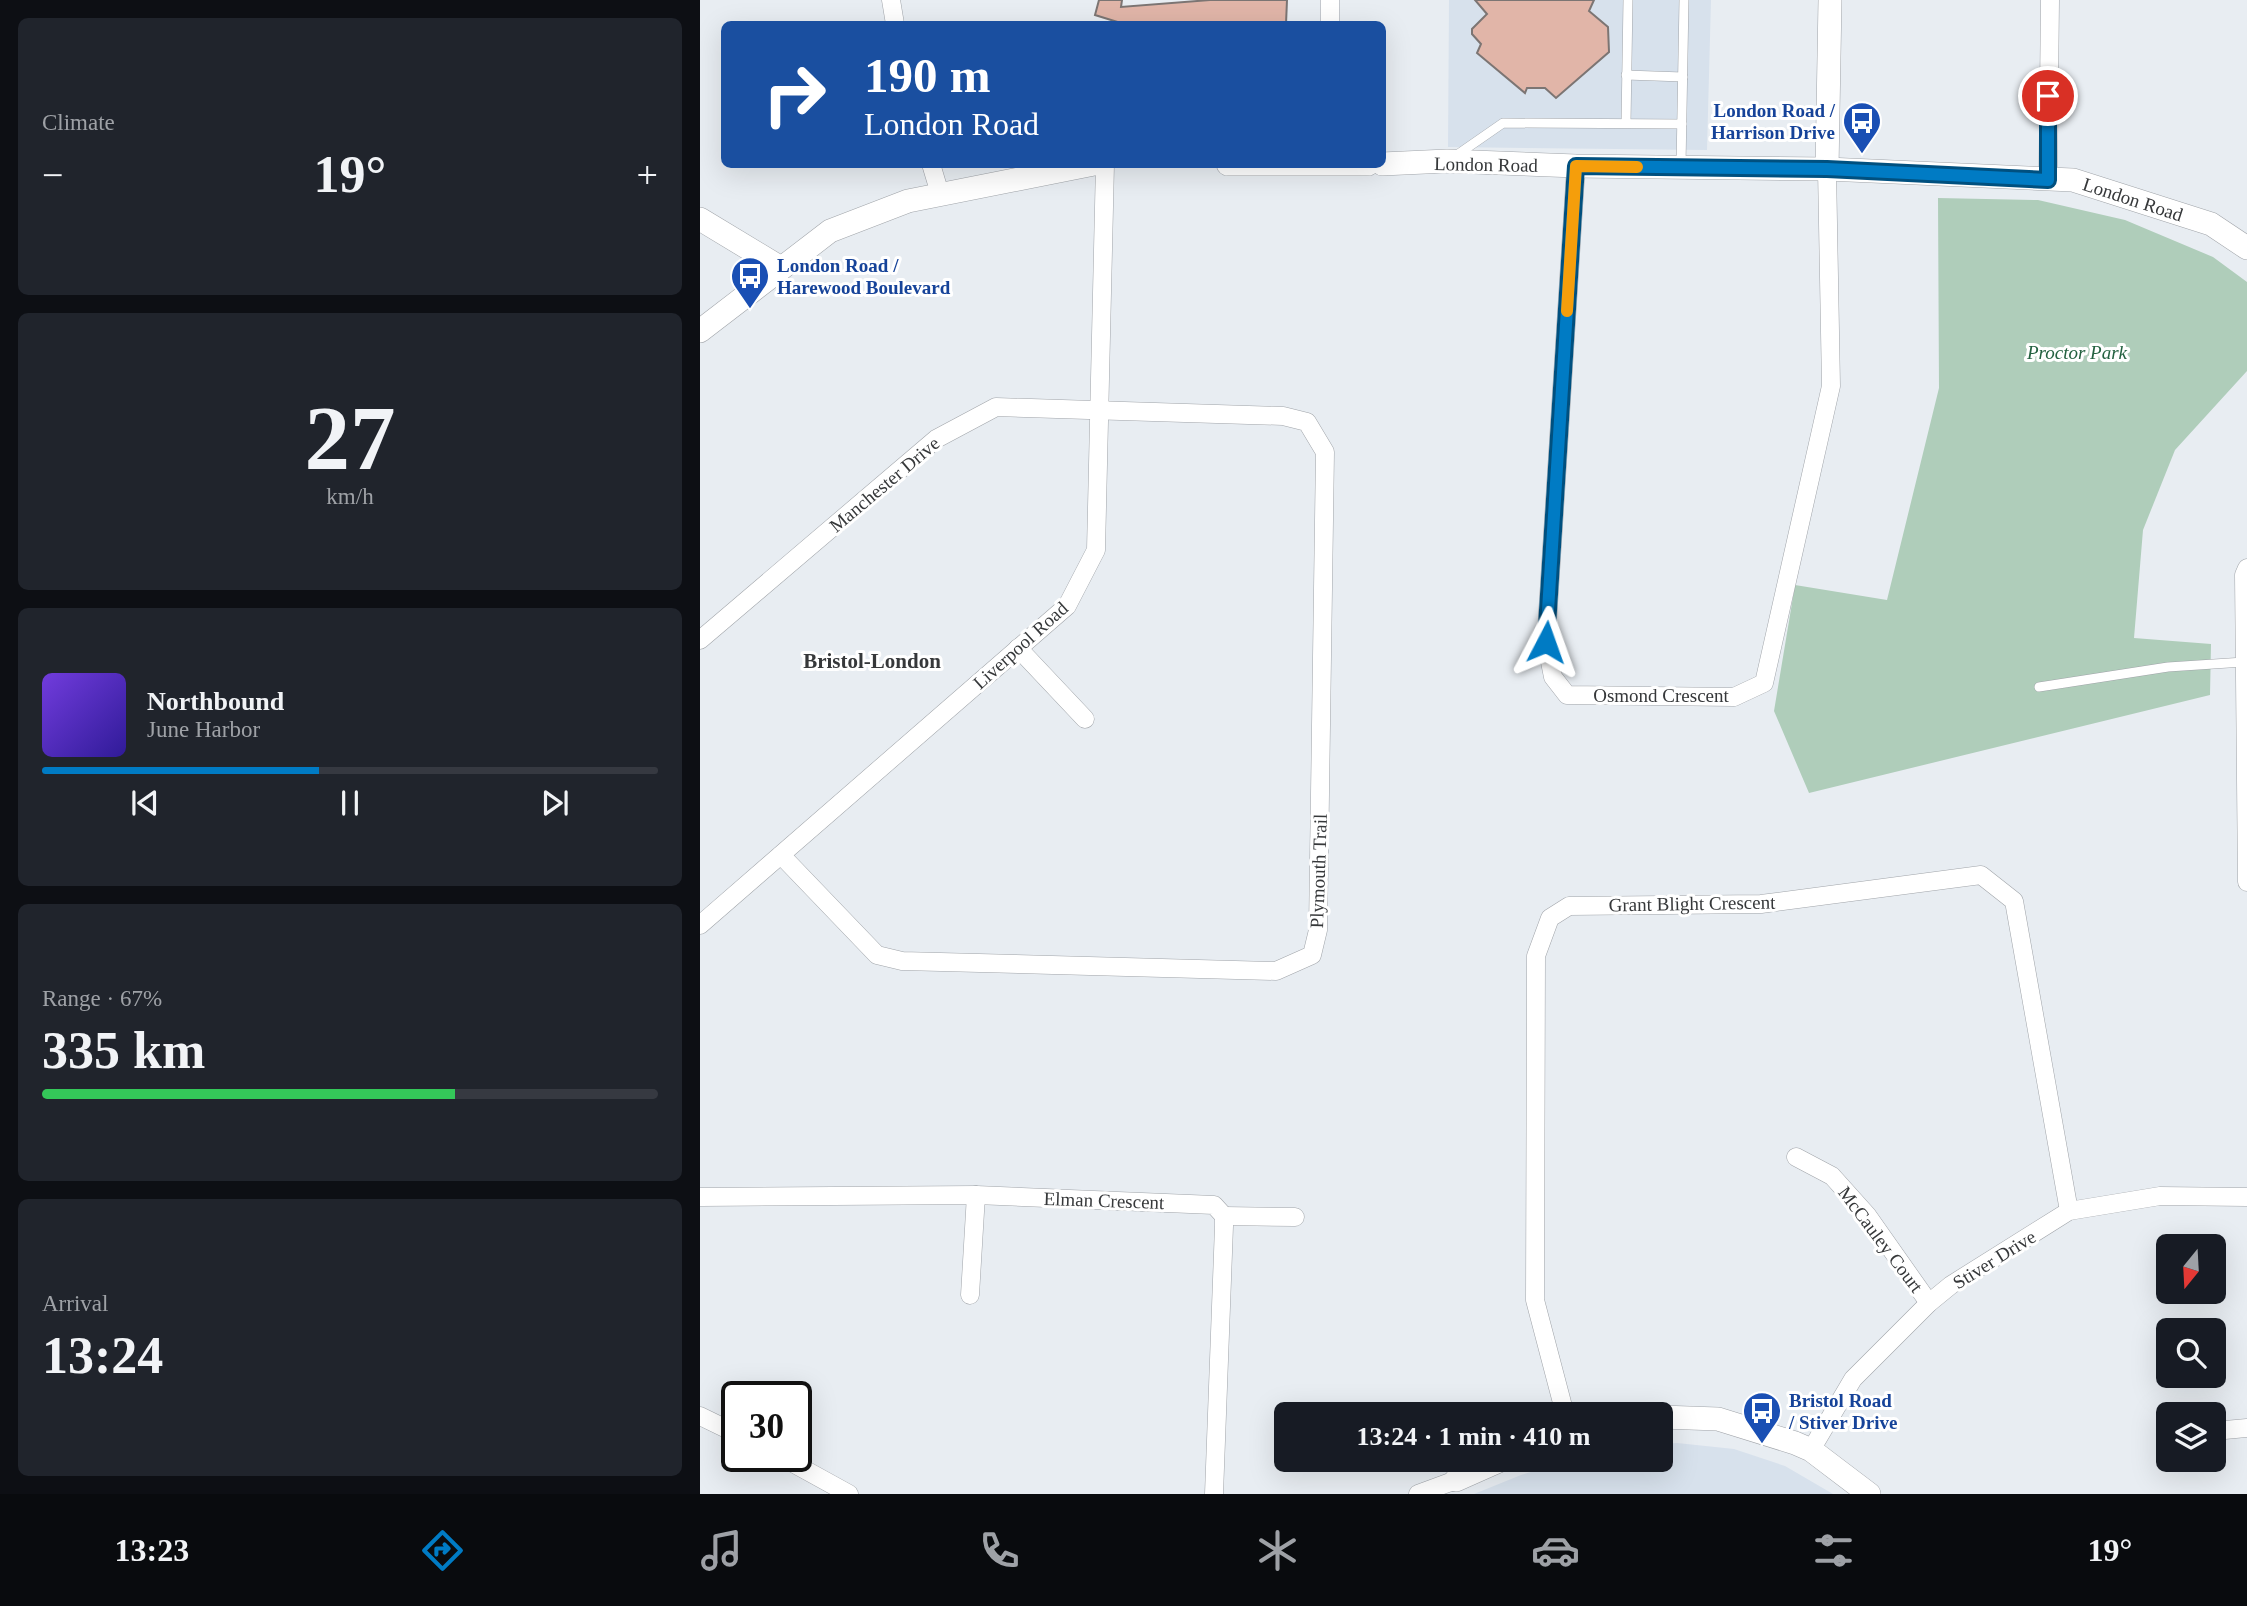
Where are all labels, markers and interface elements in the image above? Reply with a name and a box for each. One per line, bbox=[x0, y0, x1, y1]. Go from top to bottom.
text: 190 m bbox=[864, 48, 991, 103]
icon: right bbox=[749, 49, 840, 140]
pin bbox=[2018, 66, 2078, 126]
icon: arrive bbox=[2029, 77, 2067, 115]
place label: London Road / Harrison Drive bbox=[1711, 100, 1836, 143]
bus stop icon: London Road / Harrison Drive bbox=[1841, 100, 1883, 155]
text: London Road bbox=[864, 106, 1039, 142]
text: Climate bbox=[42, 110, 115, 135]
text: 19° bbox=[314, 146, 386, 203]
street label: London Road bbox=[1434, 153, 1539, 176]
text: − bbox=[42, 154, 63, 196]
text: + bbox=[637, 154, 658, 196]
street label: London Road bbox=[2080, 173, 2186, 226]
bus stop icon: London Road / Harewood Boulevard bbox=[729, 255, 771, 310]
place label: London Road / Harewood Boulevard bbox=[777, 255, 951, 298]
park label: Proctor Park bbox=[2026, 342, 2128, 363]
text: 27 bbox=[305, 388, 396, 489]
street label: Manchester Drive bbox=[825, 432, 943, 536]
text: km/h bbox=[326, 484, 374, 509]
street label: Liverpool Road bbox=[969, 597, 1072, 693]
position arrow bbox=[1509, 605, 1583, 679]
district label: Bristol-London bbox=[803, 649, 941, 673]
street label: Osmond Crescent bbox=[1593, 685, 1730, 706]
text: Northbound bbox=[147, 687, 284, 716]
text: June Harbor bbox=[147, 717, 260, 742]
icon: previous bbox=[126, 784, 164, 822]
icon: pause bbox=[331, 784, 369, 822]
icon: next bbox=[536, 784, 574, 822]
street label: Plymouth Trail bbox=[1306, 813, 1331, 929]
street label: Grant Blight Crescent bbox=[1608, 892, 1776, 915]
text: Range · 67% bbox=[42, 986, 162, 1011]
text: 335 km bbox=[42, 1022, 205, 1079]
street label: McCauley Court bbox=[1834, 1182, 1928, 1297]
street label: Elman Crescent bbox=[1043, 1188, 1165, 1213]
street label: Stiver Drive bbox=[1949, 1226, 2039, 1293]
north arrow bbox=[2156, 1234, 2226, 1304]
map controls bbox=[2156, 1234, 2226, 1472]
text: Arrival bbox=[42, 1291, 108, 1316]
button: search bbox=[2156, 1318, 2226, 1388]
text: 13:24 bbox=[42, 1327, 163, 1384]
speed limit sign: 30 bbox=[721, 1381, 812, 1472]
bus stop icon: Bristol Road / Stiver Drive bbox=[1741, 1390, 1783, 1445]
place label: Bristol Road / Stiver Drive bbox=[1788, 1390, 1897, 1433]
button: layers bbox=[2156, 1402, 2226, 1472]
text: 13:24 · 1 min · 410 m bbox=[1357, 1422, 1591, 1451]
icon: directions bbox=[418, 1526, 467, 1575]
icon: music bbox=[697, 1526, 746, 1575]
icon: phone bbox=[975, 1526, 1024, 1575]
icon: climate bbox=[1253, 1526, 1302, 1575]
icon: car bbox=[1531, 1526, 1580, 1575]
icon: filters bbox=[1809, 1526, 1858, 1575]
text: 13:23 bbox=[115, 1532, 189, 1568]
text: 19° bbox=[2088, 1532, 2132, 1568]

